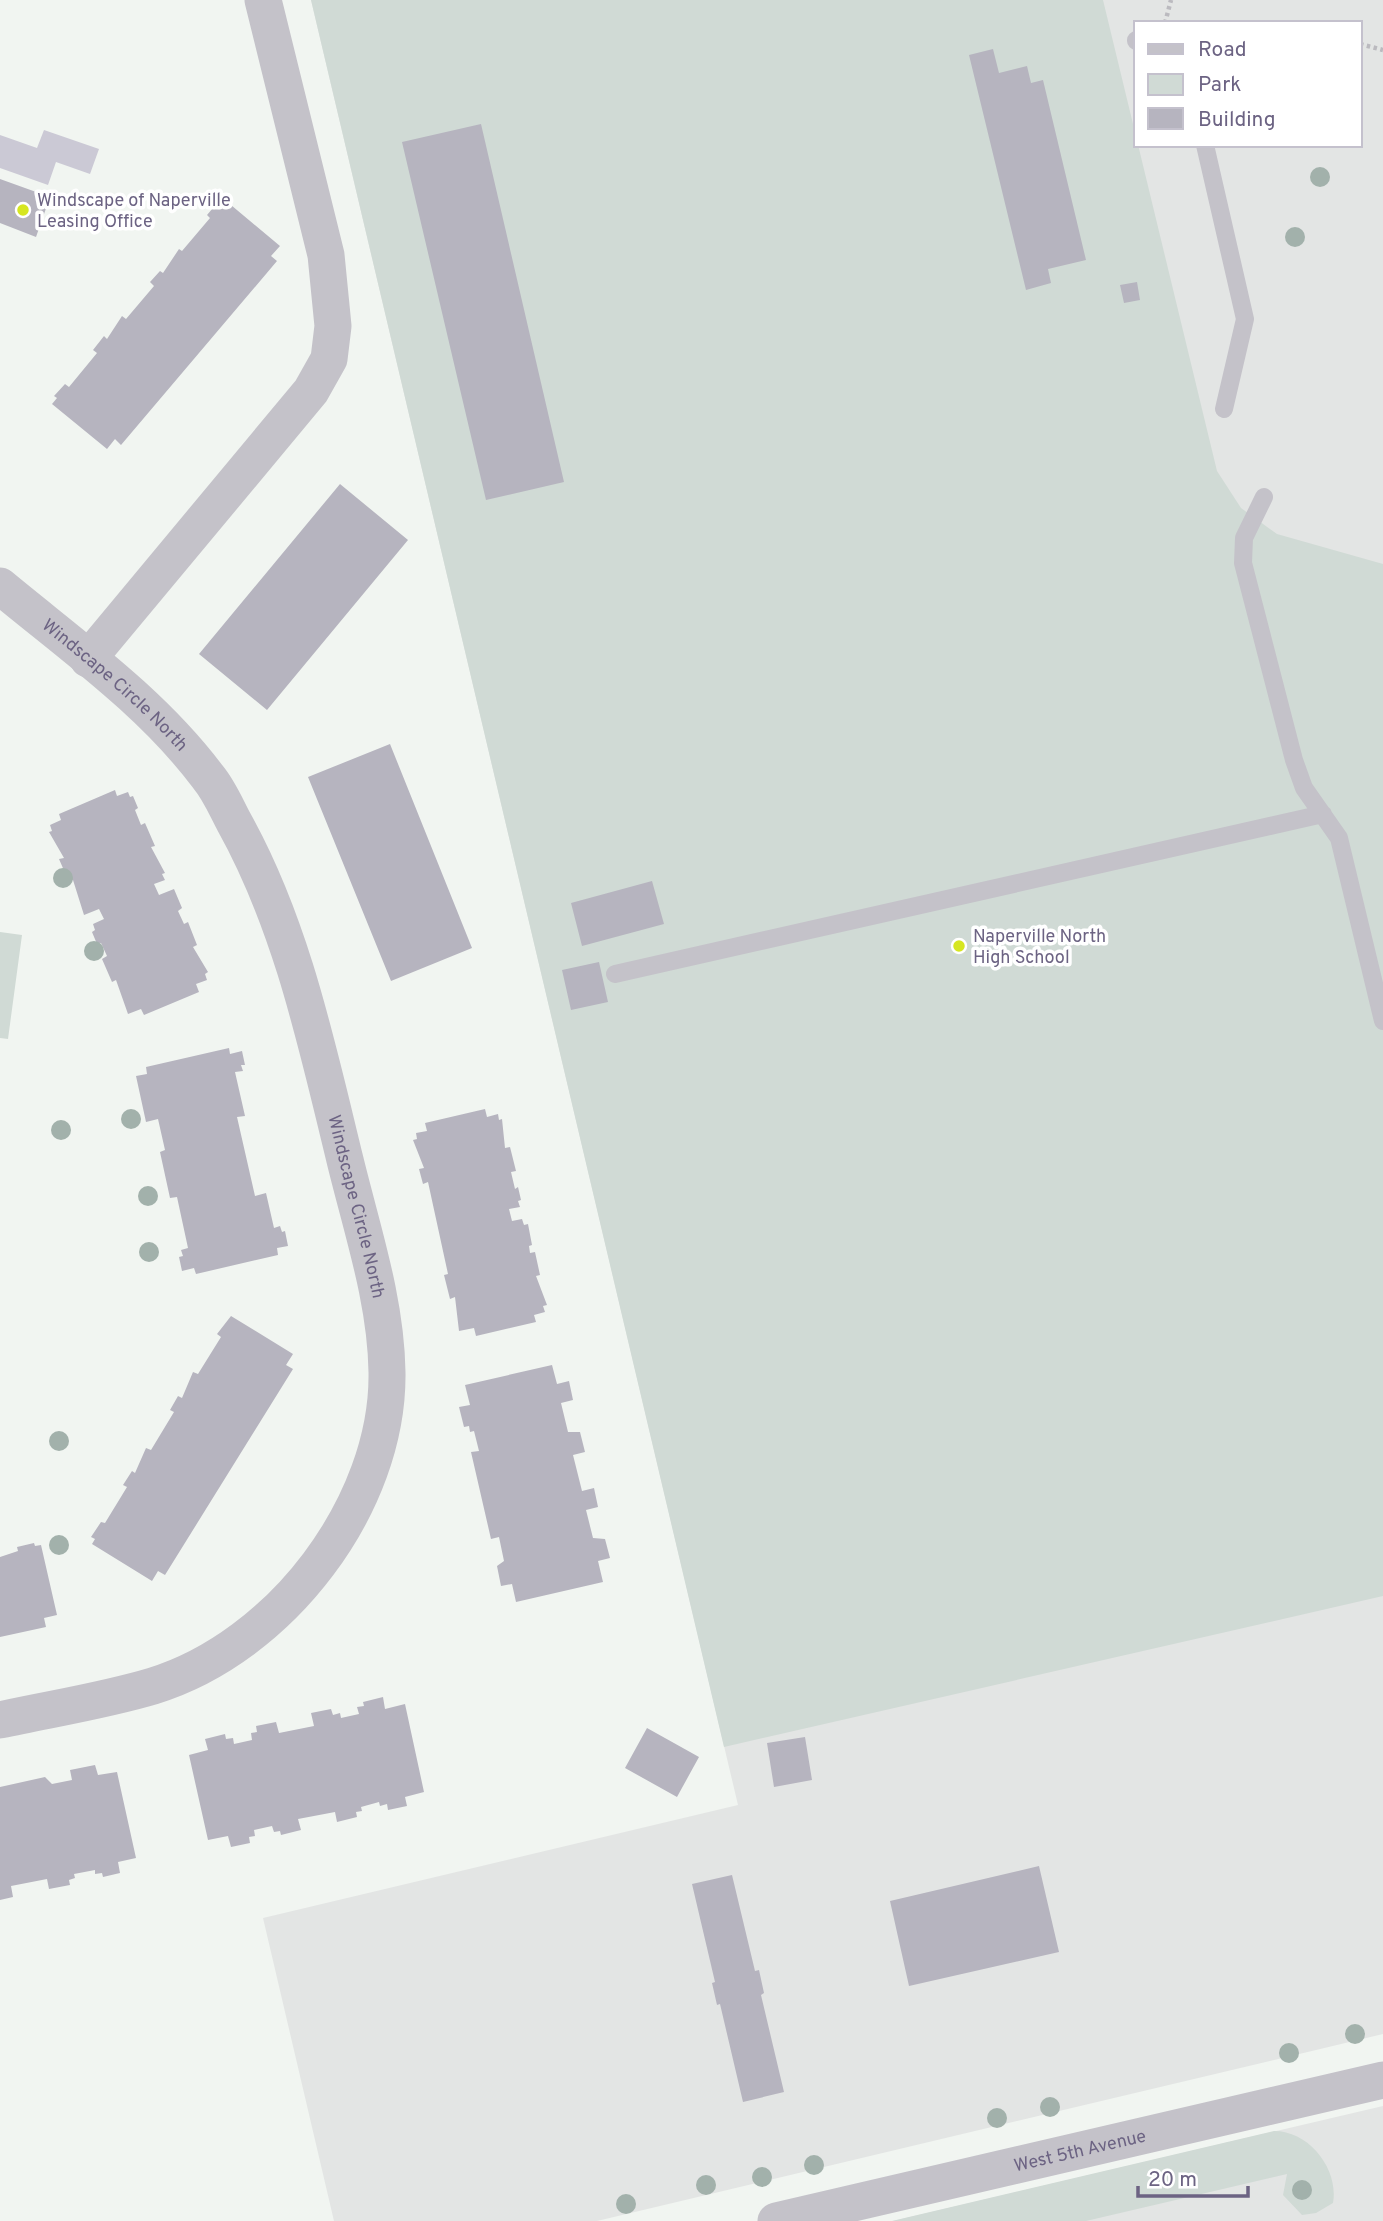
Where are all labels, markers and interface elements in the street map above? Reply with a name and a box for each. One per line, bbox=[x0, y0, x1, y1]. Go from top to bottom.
legend bbox=[1134, 21, 1362, 147]
text: Road bbox=[1198, 37, 1247, 64]
text: Park bbox=[1198, 72, 1241, 99]
text: Building bbox=[1198, 107, 1276, 134]
place label: Windscape of Naperville Leasing Office bbox=[37, 190, 231, 234]
marker: Windscape of Naperville Leasing Office bbox=[15, 202, 31, 218]
street label: Windscape Circle North bbox=[37, 615, 192, 757]
place label: Naperville North High School bbox=[973, 926, 1106, 970]
marker: Naperville North High School bbox=[951, 938, 967, 954]
street label: Windscape Circle North bbox=[321, 1113, 389, 1300]
street label: West 5th Avenue bbox=[1012, 2125, 1149, 2178]
scale bar bbox=[1138, 2154, 1248, 2198]
text: 20 m bbox=[1148, 2167, 1197, 2194]

